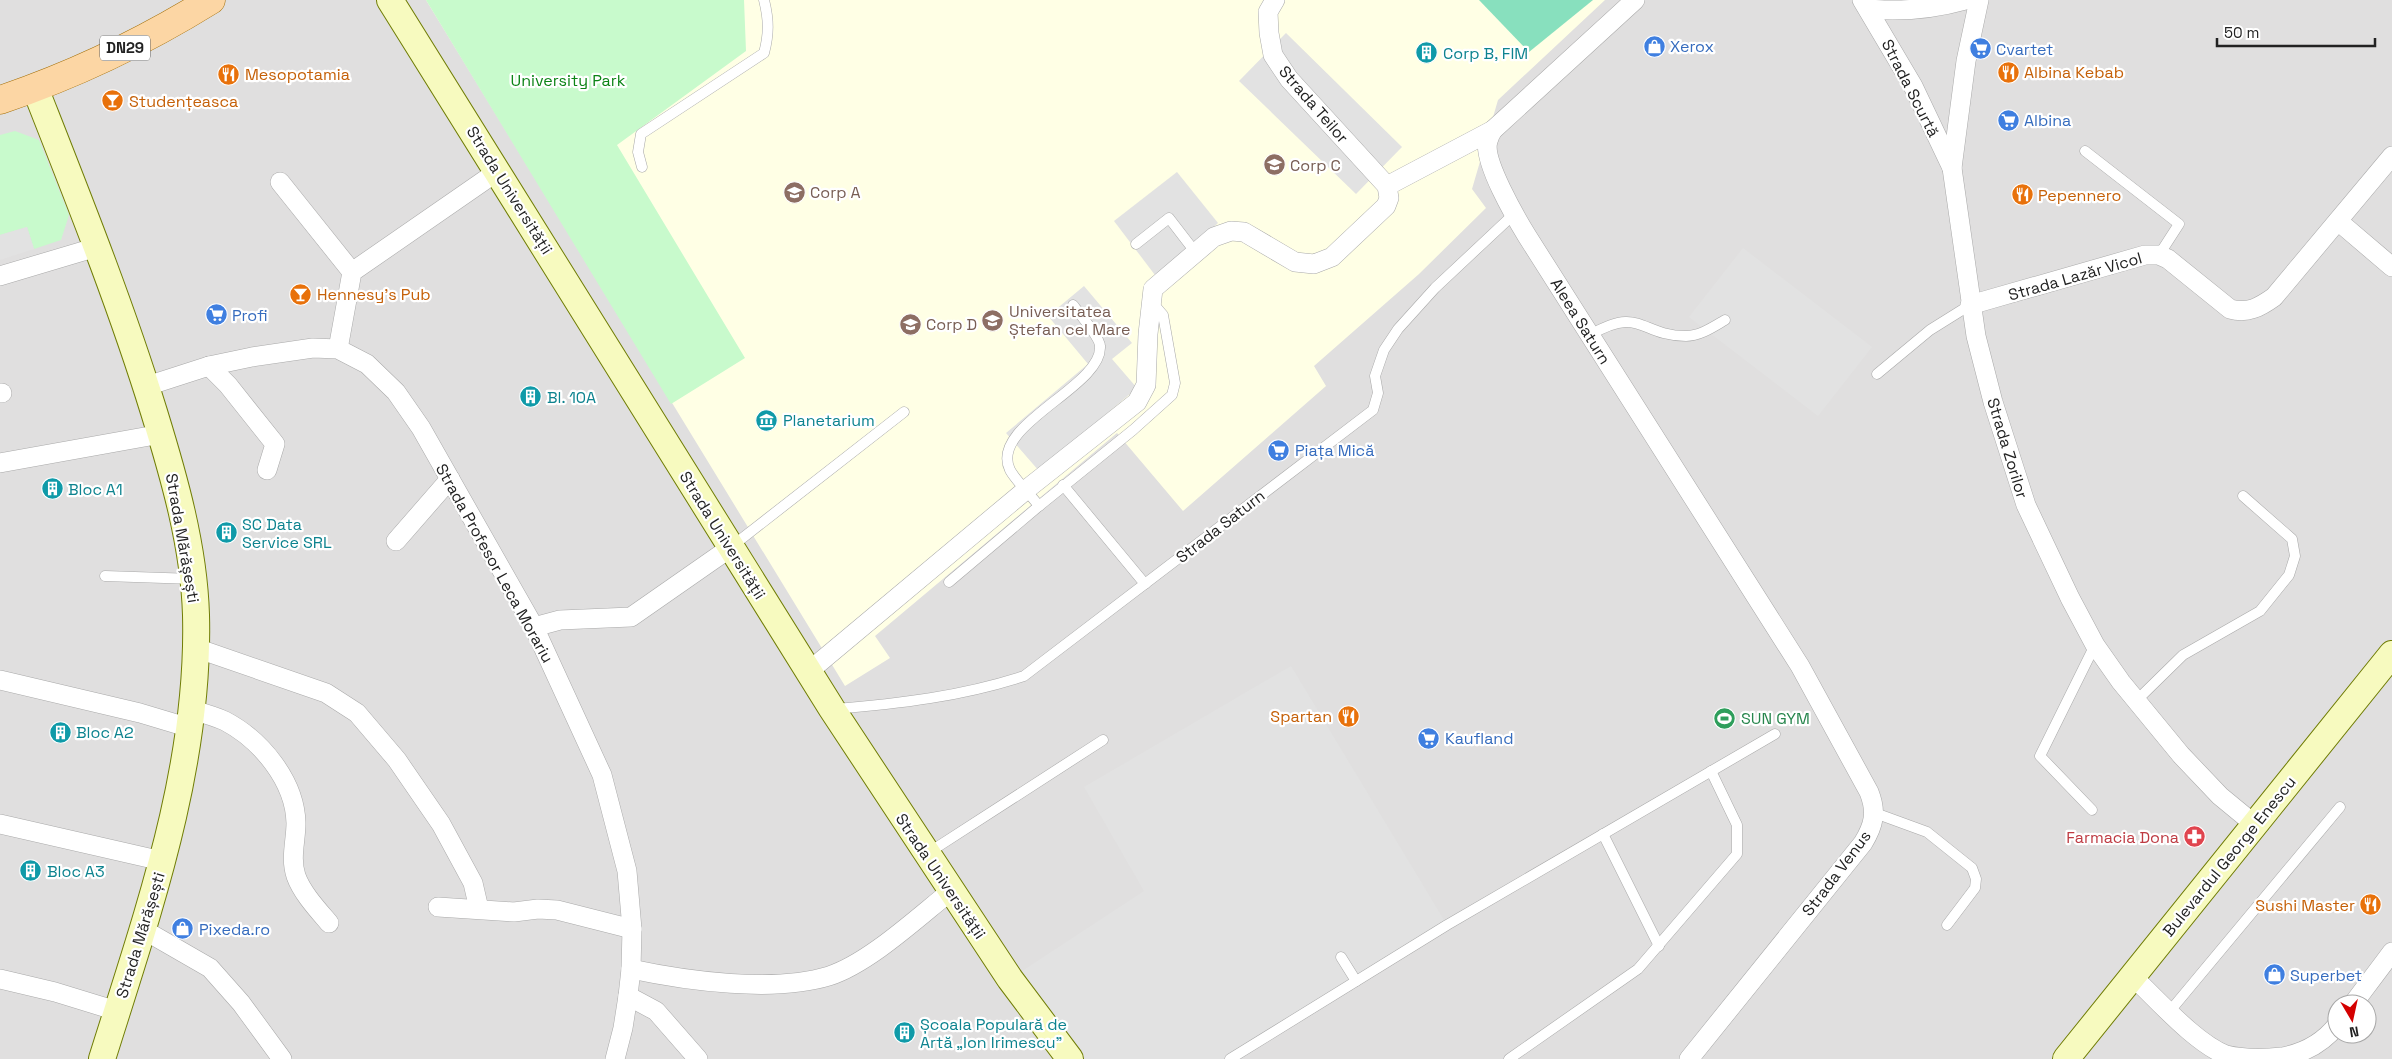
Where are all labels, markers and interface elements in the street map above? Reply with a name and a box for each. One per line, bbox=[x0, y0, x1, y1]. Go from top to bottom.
scale bar bbox=[2217, 15, 2374, 47]
text: 50 m bbox=[2224, 23, 2259, 42]
shop icon: Xerox bbox=[1642, 34, 1666, 58]
road number: DN29 bbox=[100, 36, 150, 60]
place label: Xerox bbox=[1670, 36, 1714, 57]
street label: Strada Scurtă bbox=[1877, 36, 1944, 141]
supermarket icon: Cvartet bbox=[1968, 37, 1992, 61]
place label: Cvartet bbox=[1996, 39, 2053, 60]
building icon: Corp B, FIM bbox=[1415, 41, 1439, 65]
place label: Corp B, FIM bbox=[1443, 43, 1528, 64]
restaurant icon: Albina Kebab bbox=[1996, 60, 2020, 84]
street label: Strada Teilor bbox=[1274, 61, 1353, 148]
restaurant icon: Mesopotamia bbox=[217, 62, 241, 86]
place label: Albina Kebab bbox=[2024, 62, 2124, 83]
place label: Mesopotamia bbox=[245, 64, 350, 85]
park label: University Park bbox=[511, 70, 626, 91]
bar icon: Studențeasca bbox=[101, 89, 125, 113]
place label: Studențeasca bbox=[129, 91, 238, 112]
supermarket icon: Albina bbox=[1996, 108, 2020, 132]
place label: Albina bbox=[2024, 110, 2071, 131]
street label: Strada Universității bbox=[462, 122, 557, 258]
school or university icon: Corp C bbox=[1262, 153, 1286, 177]
place label: Corp C bbox=[1290, 155, 1341, 176]
school or university icon: Corp A bbox=[782, 180, 806, 204]
place label: Corp A bbox=[810, 182, 860, 203]
restaurant icon: Pepennero bbox=[2010, 183, 2034, 207]
place label: Pepennero bbox=[2038, 185, 2121, 206]
street label: Strada Lazăr Vicol bbox=[2006, 247, 2144, 306]
street label: Aleea Saturn bbox=[1546, 274, 1615, 368]
bar icon: Hennesy's Pub bbox=[289, 282, 313, 306]
place label: Hennesy's Pub bbox=[317, 284, 431, 305]
place label: Universitatea Ștefan cel Mare bbox=[1009, 301, 1130, 340]
supermarket icon: Profi bbox=[204, 303, 228, 327]
place label: Profi bbox=[232, 305, 268, 326]
school or university icon: Universitatea Ștefan cel Mare bbox=[981, 308, 1005, 332]
school or university icon: Corp D bbox=[898, 312, 922, 336]
place label: Corp D bbox=[926, 314, 977, 335]
building icon: Bl. 10A bbox=[519, 385, 543, 409]
place label: Bl. 10A bbox=[547, 387, 596, 408]
street label: Strada Zorilor bbox=[1982, 395, 2033, 501]
museum icon: Planetarium bbox=[755, 408, 779, 432]
place label: Planetarium bbox=[783, 410, 875, 431]
supermarket icon: Piața Mică bbox=[1267, 438, 1291, 462]
place label: Piața Mică bbox=[1295, 440, 1374, 461]
street label: Strada Profesor Leca Morariu bbox=[431, 460, 558, 667]
street label: Strada Universității bbox=[675, 467, 770, 603]
street label: Strada Mărășești bbox=[161, 472, 204, 604]
building icon: Bloc A1 bbox=[40, 477, 64, 501]
place label: Bloc A1 bbox=[68, 479, 123, 500]
street label: Strada Saturn bbox=[1172, 485, 1269, 568]
place label: SC Data Service SRL bbox=[242, 514, 332, 553]
building icon: SC Data Service SRL bbox=[214, 521, 238, 545]
restaurant icon: Spartan bbox=[1336, 704, 1360, 728]
place label: Spartan bbox=[1270, 706, 1332, 727]
sports icon: SUN GYM bbox=[1713, 706, 1737, 730]
place label: SUN GYM bbox=[1741, 708, 1810, 729]
building icon: Bloc A2 bbox=[48, 720, 72, 744]
place label: Bloc A2 bbox=[76, 722, 134, 743]
supermarket icon: Kaufland bbox=[1417, 726, 1441, 750]
place label: Kaufland bbox=[1445, 728, 1513, 749]
street label: Bulevardul George Enescu bbox=[2158, 772, 2301, 941]
street label: Strada Universității bbox=[891, 809, 990, 943]
pharmacy icon: Farmacia Dona bbox=[2183, 825, 2207, 849]
street label: Strada Venus bbox=[1797, 826, 1875, 920]
place label: Farmacia Dona bbox=[2066, 827, 2179, 848]
building icon: Bloc A3 bbox=[19, 859, 43, 883]
place label: Bloc A3 bbox=[47, 861, 105, 882]
street label: Strada Mărășești bbox=[111, 869, 170, 1001]
restaurant icon: Sushi Master bbox=[2359, 893, 2383, 917]
place label: Sushi Master bbox=[2255, 895, 2355, 916]
shop icon: Pixeda.ro bbox=[171, 917, 195, 941]
place label: Pixeda.ro bbox=[199, 919, 270, 940]
shop icon: Superbet bbox=[2262, 963, 2286, 987]
place label: Superbet bbox=[2290, 965, 2362, 986]
north arrow bbox=[2327, 994, 2377, 1044]
place label: Școala Populară de Artă „Ion Irimescu” bbox=[920, 1014, 1067, 1053]
building icon: Școala Populară de Artă „Ion Irimescu” bbox=[892, 1021, 916, 1045]
text: N bbox=[2348, 1022, 2360, 1041]

